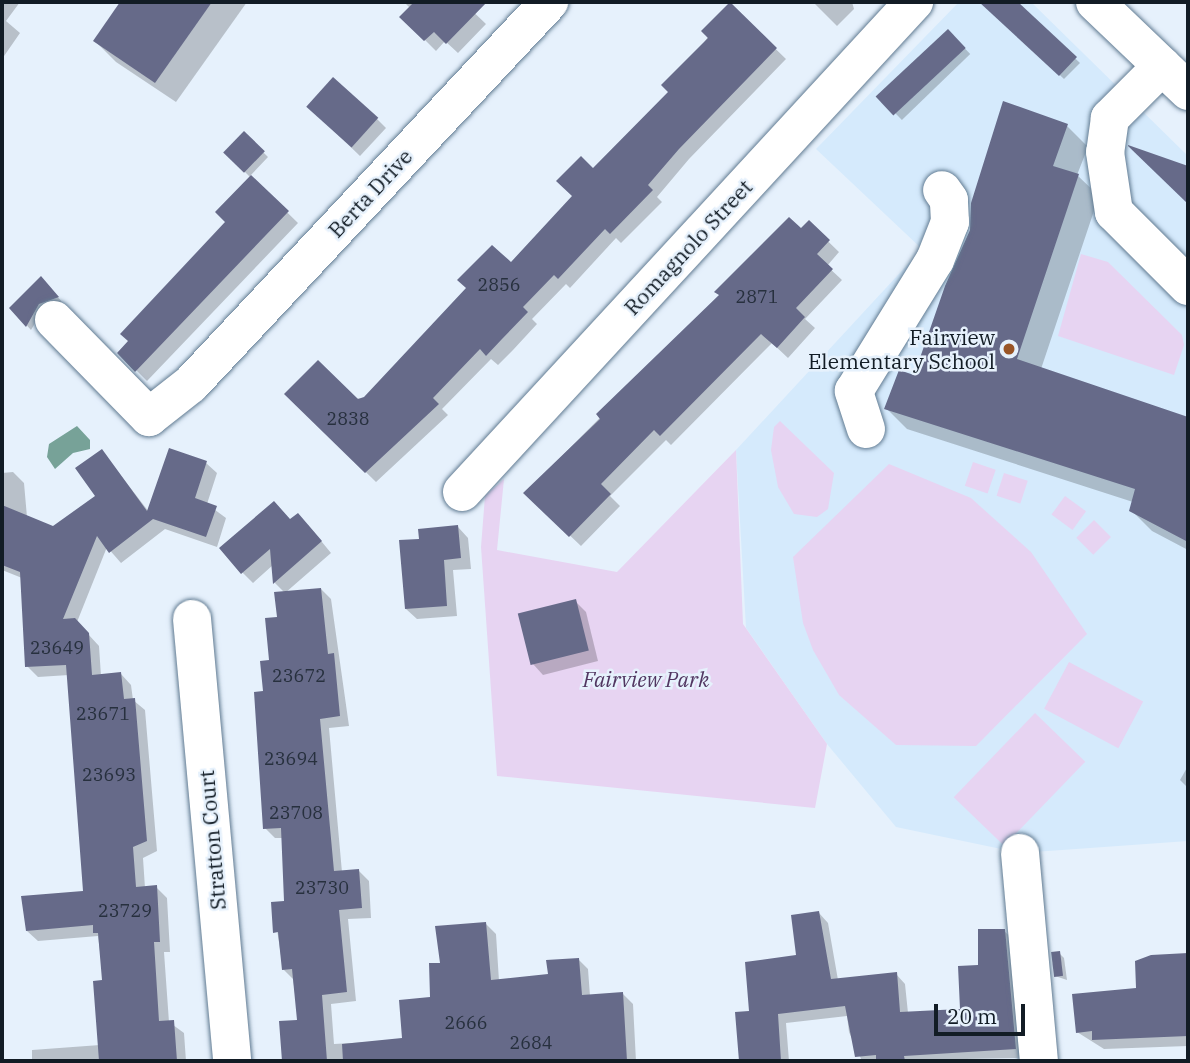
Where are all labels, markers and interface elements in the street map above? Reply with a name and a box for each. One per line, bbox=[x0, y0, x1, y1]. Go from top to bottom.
street label: Berta Drive bbox=[323, 144, 417, 242]
street label: Romagnolo Street bbox=[619, 174, 757, 320]
house number: 2856 bbox=[477, 274, 521, 296]
house number: 2871 bbox=[735, 286, 779, 308]
place label: Fairview Elementary School bbox=[808, 324, 995, 374]
marker: Fairview Elementary School bbox=[1001, 341, 1017, 357]
house number: 2838 bbox=[326, 408, 370, 430]
house number: 23649 bbox=[30, 637, 84, 659]
house number: 23672 bbox=[272, 665, 326, 687]
park label: Fairview Park bbox=[583, 666, 709, 692]
house number: 23671 bbox=[76, 703, 130, 725]
house number: 23694 bbox=[264, 748, 318, 770]
house number: 23693 bbox=[82, 764, 136, 786]
street label: Stratton Court bbox=[193, 769, 231, 911]
house number: 23708 bbox=[269, 802, 323, 824]
house number: 23730 bbox=[295, 877, 349, 899]
house number: 23729 bbox=[98, 900, 152, 922]
scale bar bbox=[938, 990, 1029, 1034]
text: 20 m bbox=[947, 1002, 997, 1030]
house number: 2666 bbox=[444, 1012, 488, 1034]
house number: 2684 bbox=[509, 1032, 553, 1054]

